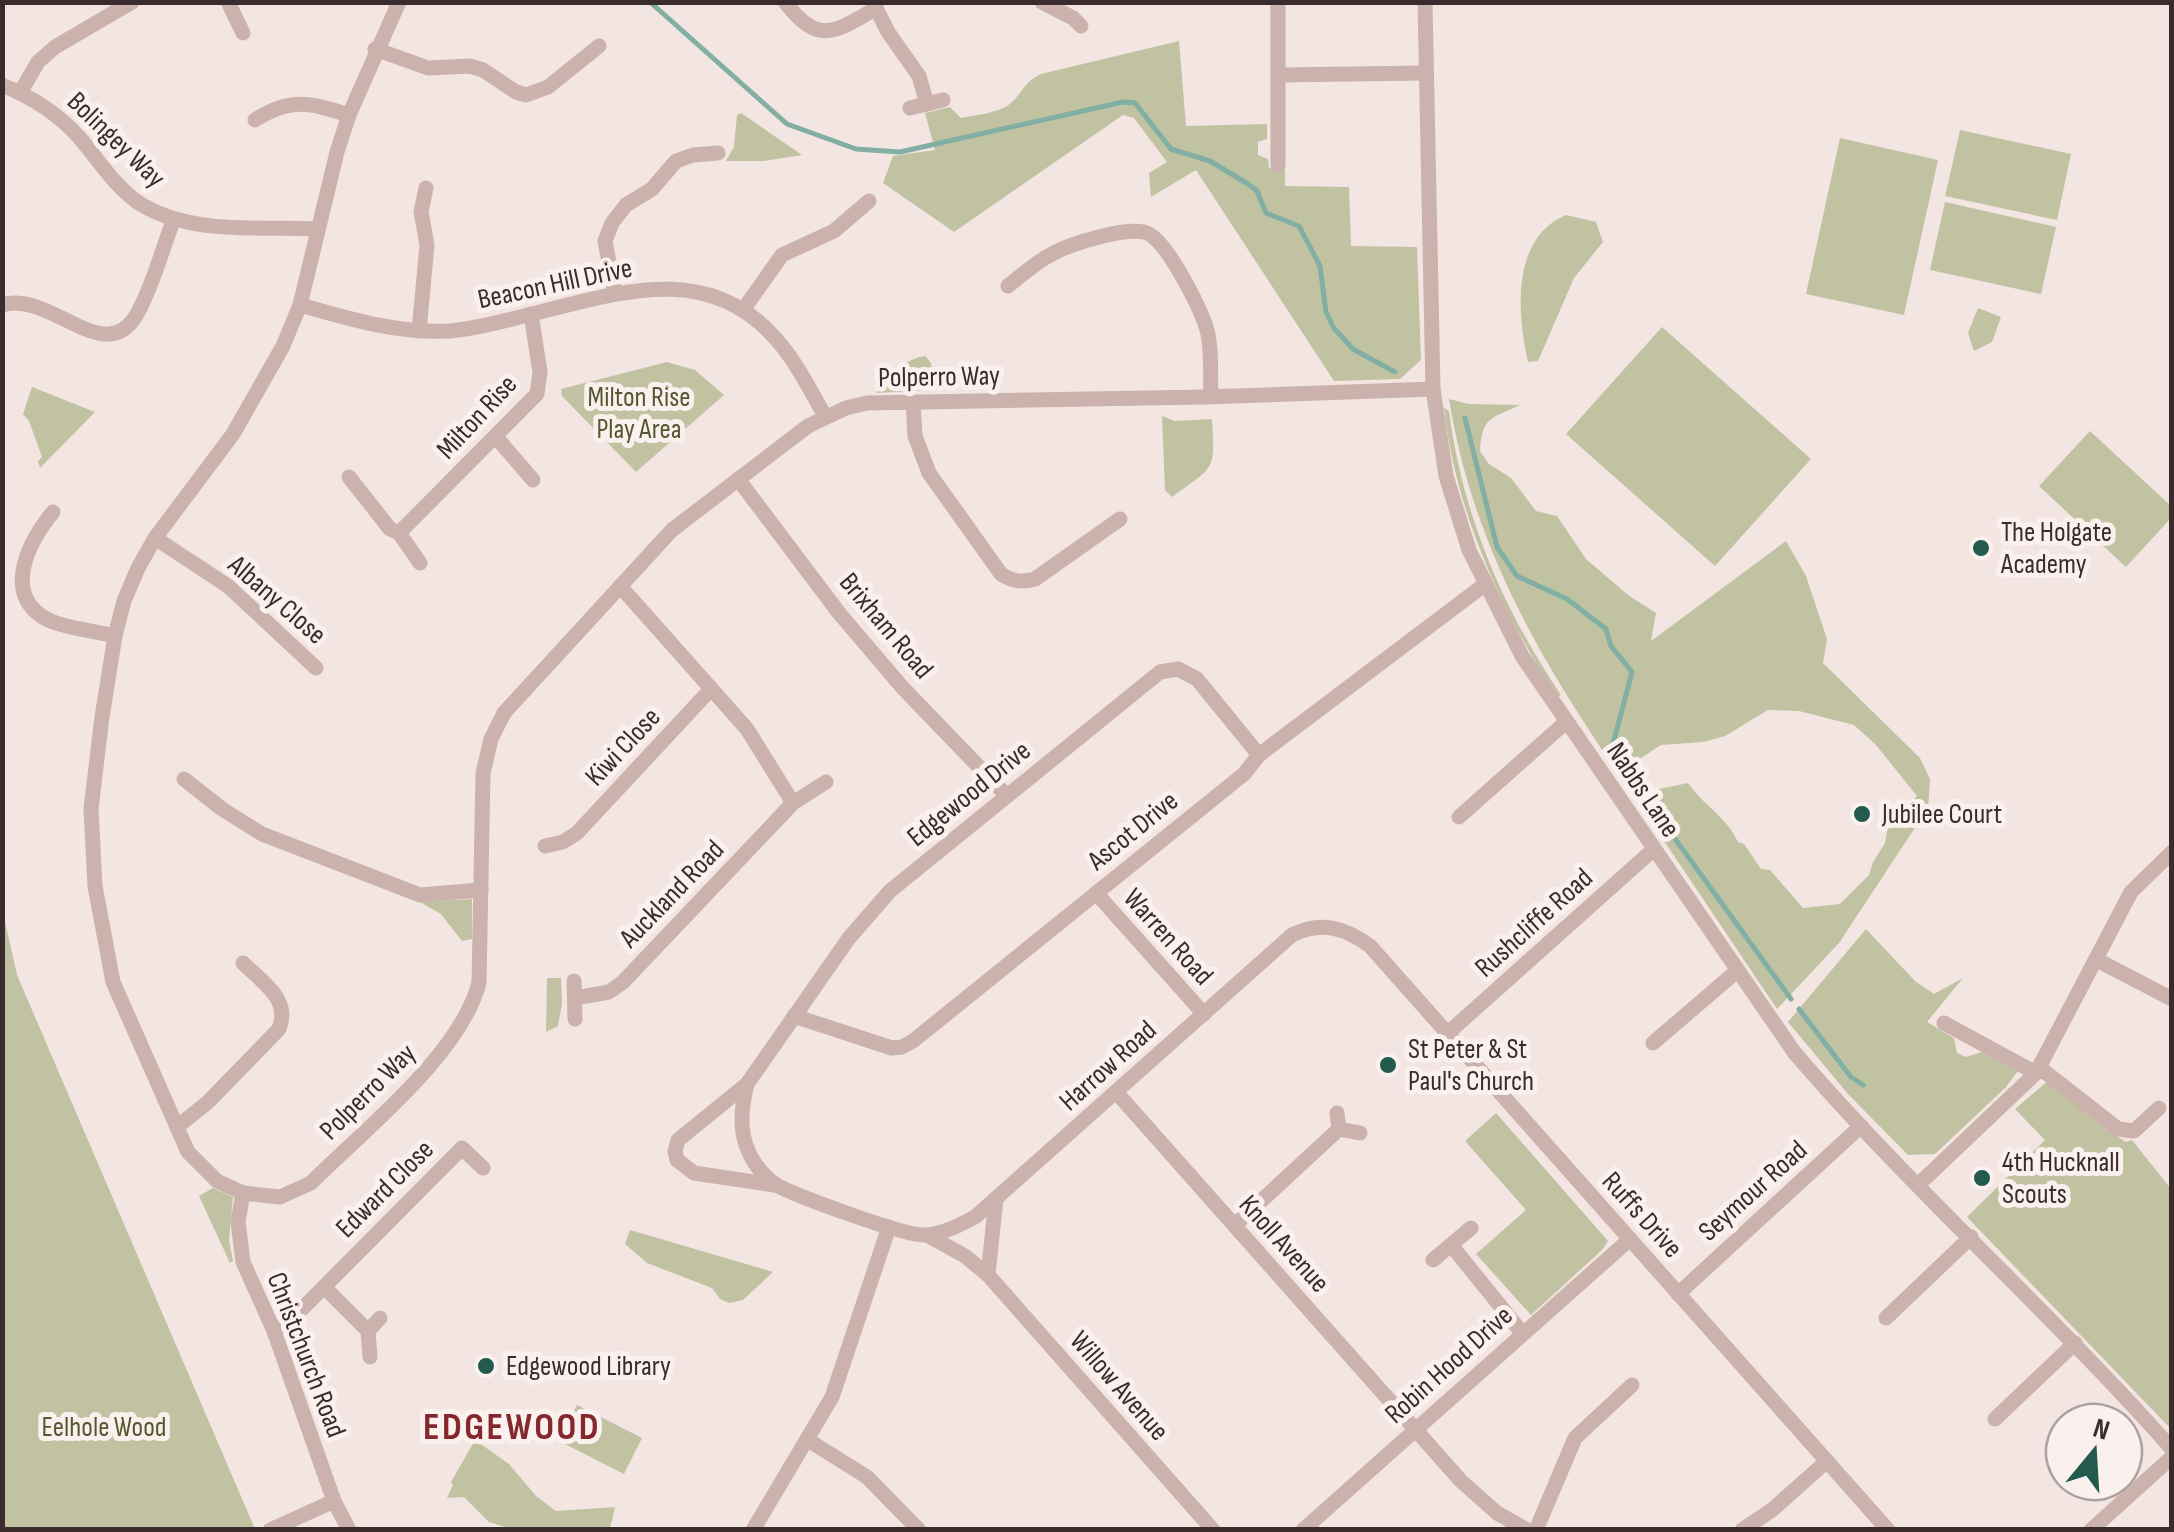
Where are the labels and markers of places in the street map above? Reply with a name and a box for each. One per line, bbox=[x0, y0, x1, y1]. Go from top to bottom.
place label: The Holgate Academy bbox=[2000, 516, 2112, 581]
marker: The Holgate Academy bbox=[1970, 537, 1992, 559]
place label: Jubilee Court bbox=[1881, 798, 2002, 831]
marker: Jubilee Court bbox=[1851, 803, 1873, 825]
place label: St Peter & St Paul's Church bbox=[1408, 1033, 1534, 1098]
marker: St Peter & St Paul's Church bbox=[1377, 1054, 1399, 1076]
place label: 4th Hucknall Scouts bbox=[2002, 1146, 2120, 1211]
marker: 4th Hucknall Scouts bbox=[1971, 1167, 1993, 1189]
place label: Edgewood Library bbox=[506, 1350, 671, 1383]
marker: Edgewood Library bbox=[475, 1355, 497, 1377]

